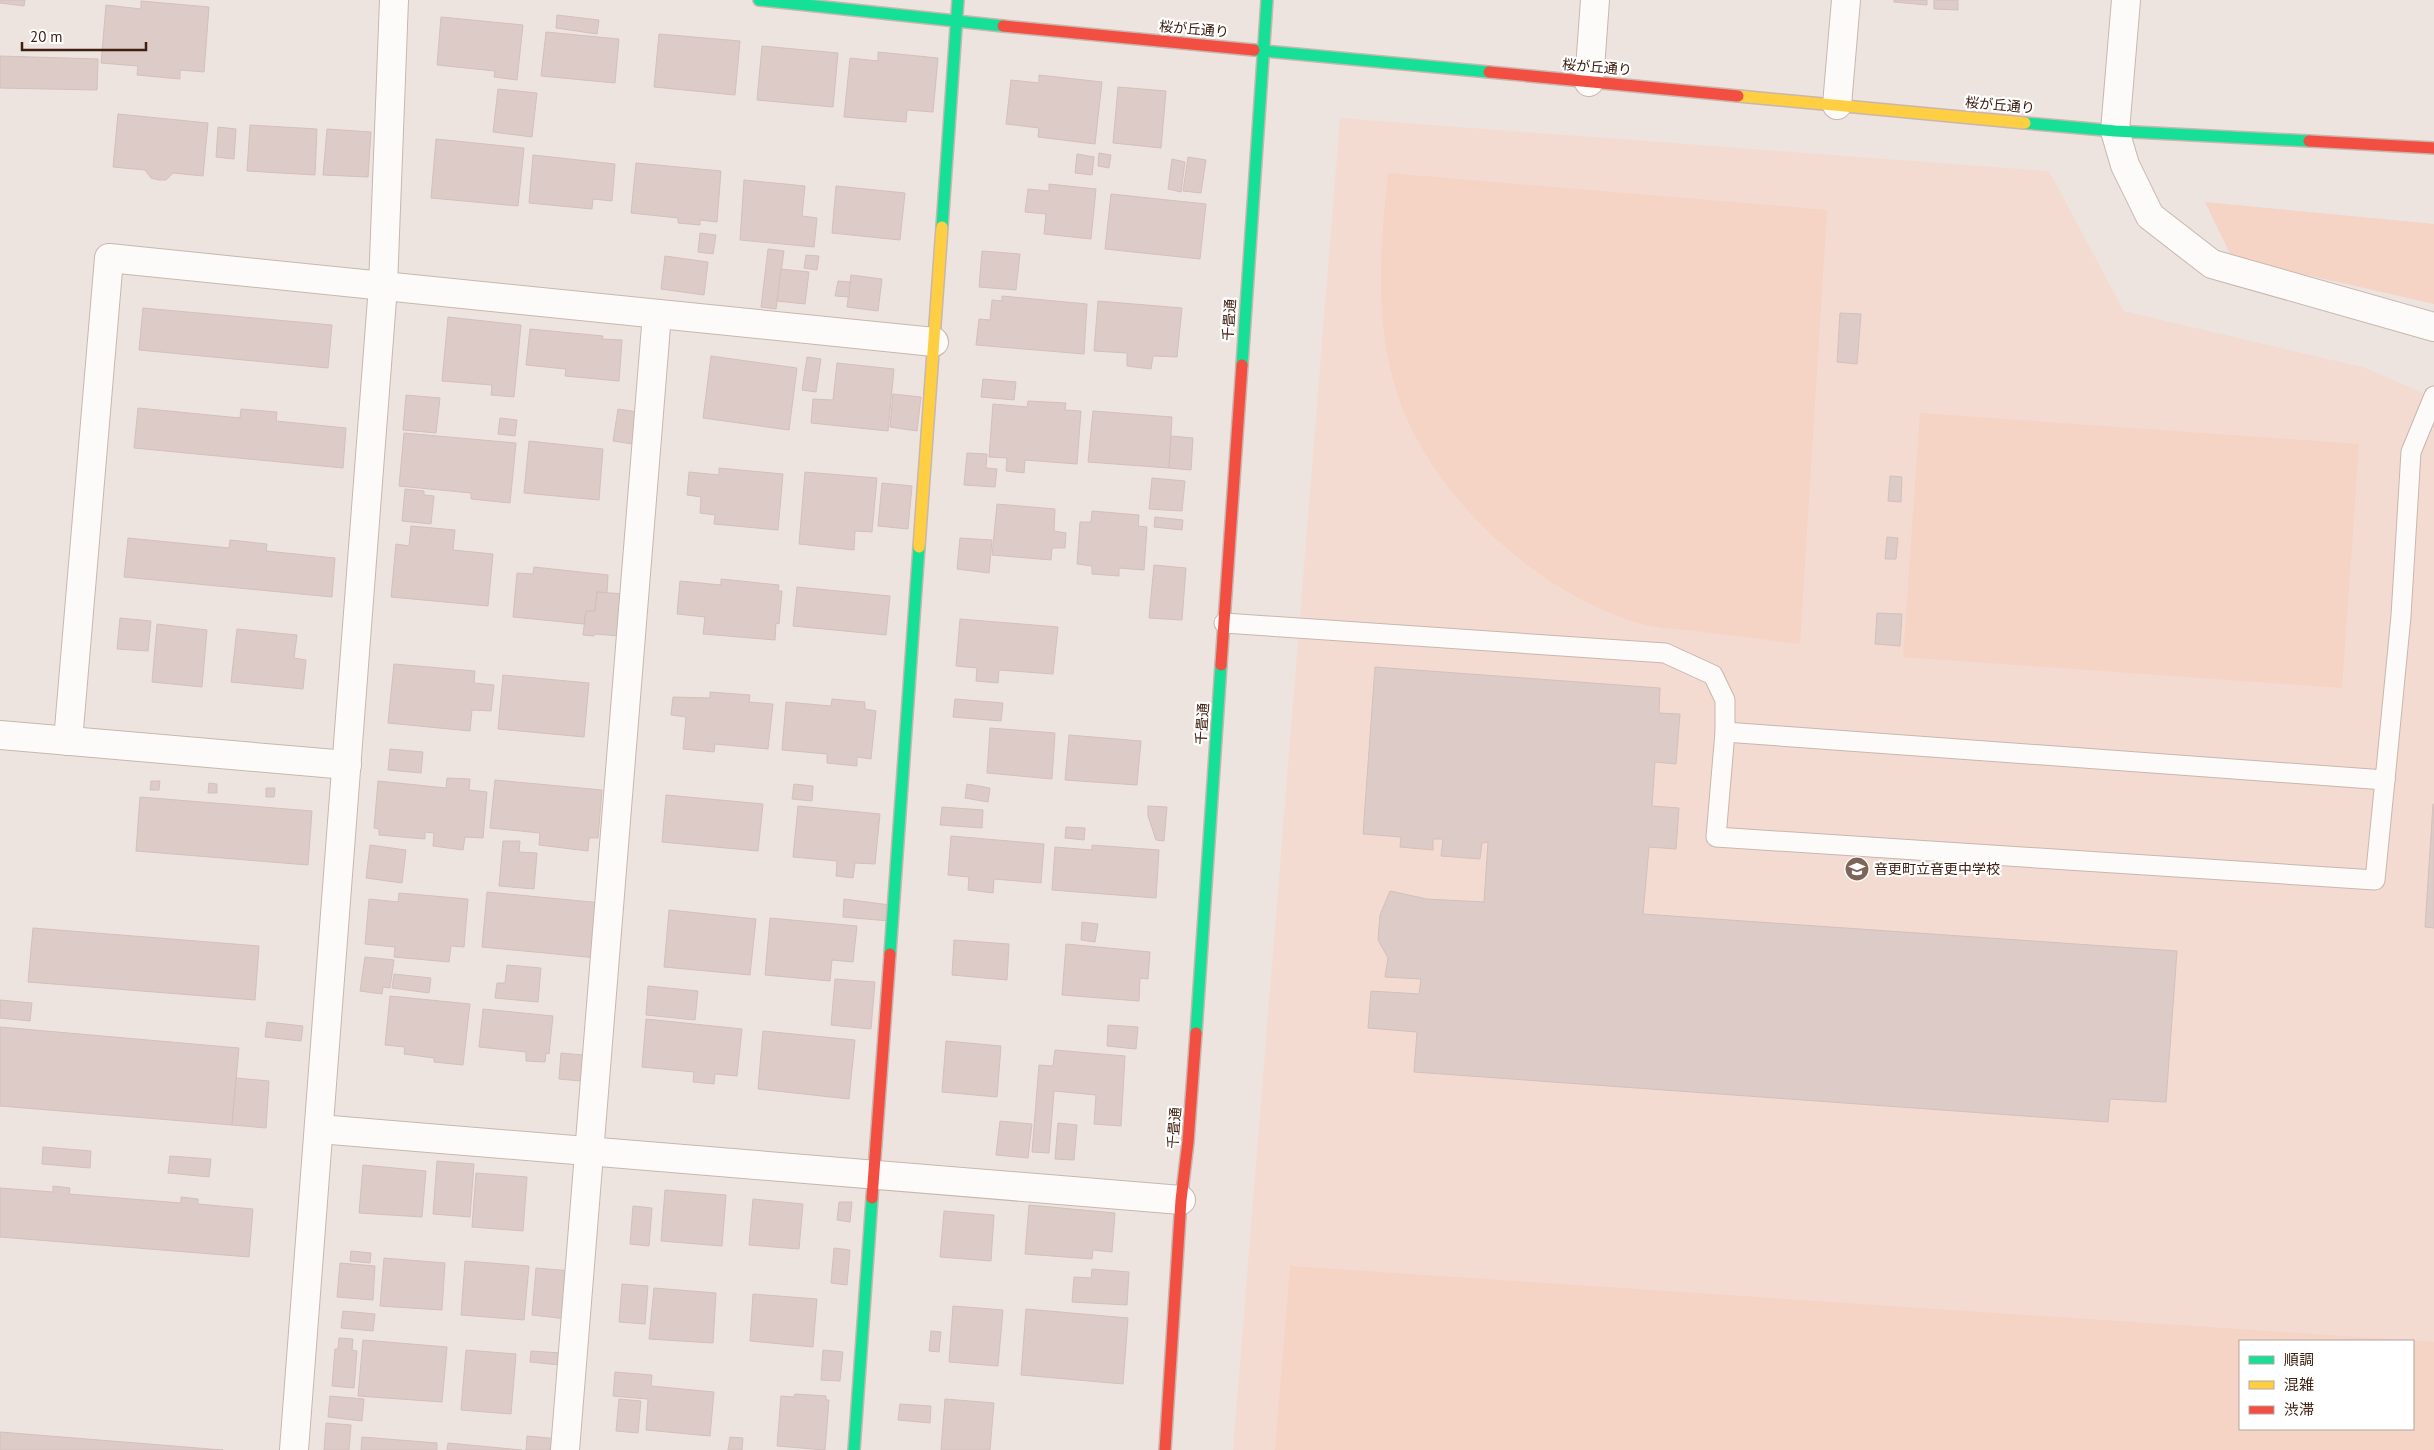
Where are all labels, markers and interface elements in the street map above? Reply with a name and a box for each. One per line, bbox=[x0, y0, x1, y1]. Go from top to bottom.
street label: 桜が丘通り bbox=[1158, 17, 1230, 41]
scale bar bbox=[22, 20, 146, 52]
text: 20 m bbox=[30, 27, 63, 46]
street label: 桜が丘通り bbox=[1561, 55, 1633, 79]
street label: 桜が丘通り bbox=[1964, 93, 2036, 117]
street label: 千畳通 bbox=[1219, 298, 1239, 342]
street label: 千畳通 bbox=[1192, 702, 1212, 746]
school or university icon: 音更町立音更中学校 bbox=[1844, 856, 1870, 882]
place label: 音更町立音更中学校 bbox=[1874, 860, 2000, 878]
street label: 千畳通 bbox=[1163, 1106, 1185, 1150]
legend bbox=[2239, 1340, 2414, 1430]
text: 順調 bbox=[2284, 1350, 2314, 1369]
text: 混雑 bbox=[2284, 1375, 2314, 1394]
text: 渋滞 bbox=[2284, 1400, 2314, 1419]

